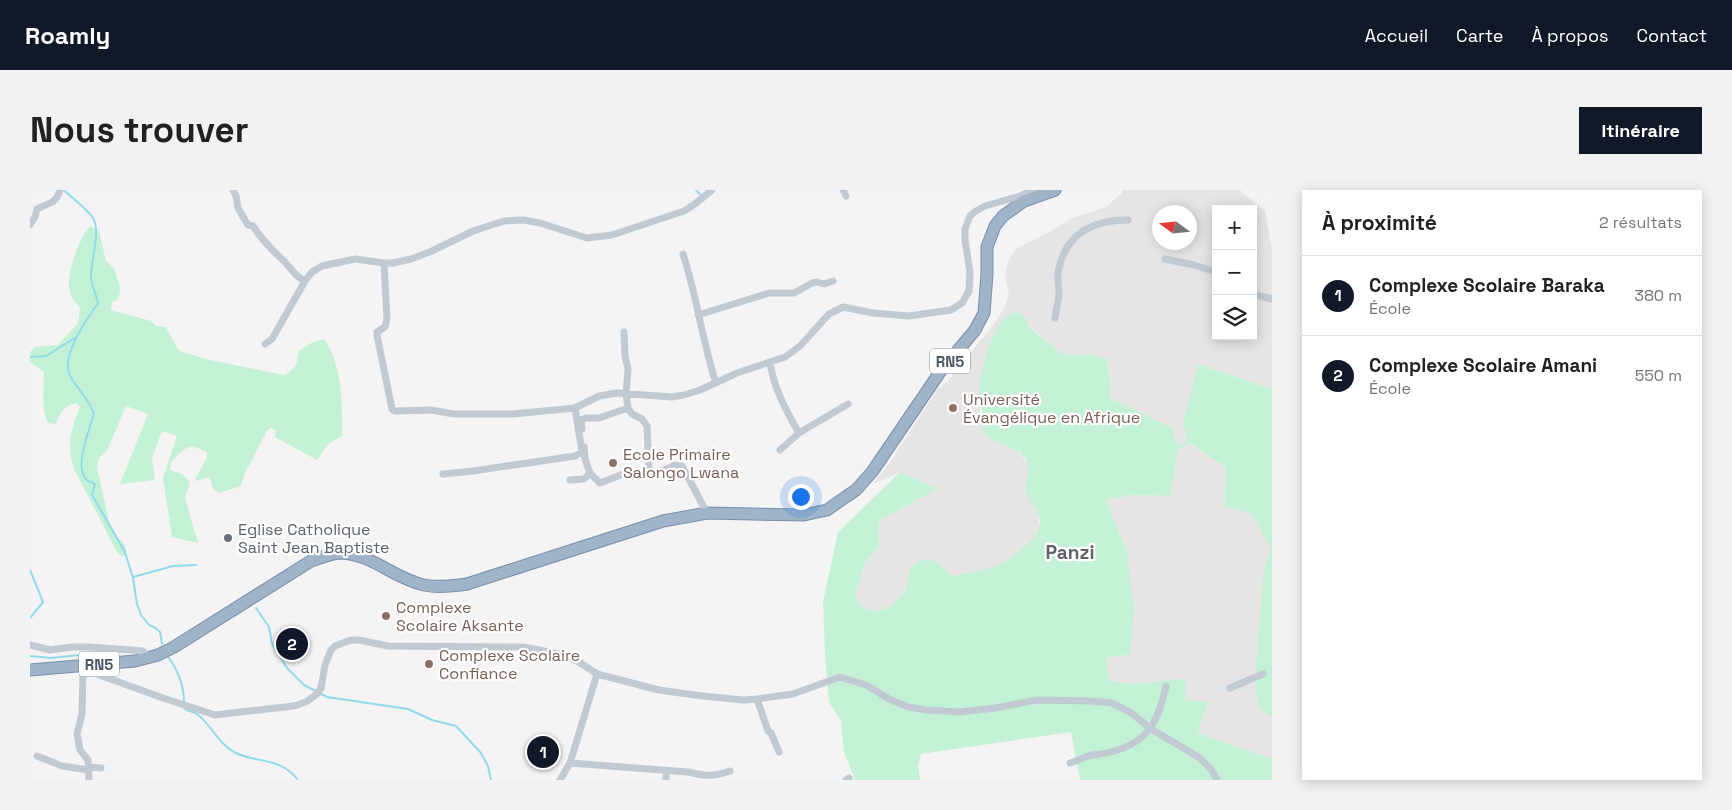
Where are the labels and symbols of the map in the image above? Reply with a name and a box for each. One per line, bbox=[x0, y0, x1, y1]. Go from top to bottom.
north arrow bbox=[1152, 205, 1197, 250]
road number: RN5 bbox=[930, 348, 970, 374]
place label: Université Évangélique en Afrique bbox=[963, 389, 1140, 428]
marker: Université Évangélique en Afrique bbox=[947, 402, 959, 414]
place label: Ecole Primaire Salongo Lwana bbox=[623, 444, 739, 483]
marker: Ecole Primaire Salongo Lwana bbox=[607, 457, 619, 469]
your location bbox=[788, 484, 814, 510]
place label: Eglise Catholique Saint Jean Baptiste bbox=[238, 519, 390, 558]
marker: Eglise Catholique Saint Jean Baptiste bbox=[222, 532, 234, 544]
district label: Panzi bbox=[1046, 540, 1094, 565]
place label: Complexe Scolaire Aksante bbox=[396, 597, 524, 636]
marker: Complexe Scolaire Aksante bbox=[380, 610, 392, 622]
pin: 2 bbox=[276, 625, 308, 663]
place label: Complexe Scolaire Confiance bbox=[439, 645, 580, 684]
road number: RN5 bbox=[79, 652, 119, 676]
marker: Complexe Scolaire Confiance bbox=[423, 658, 435, 670]
pin: 1 bbox=[527, 733, 559, 771]

